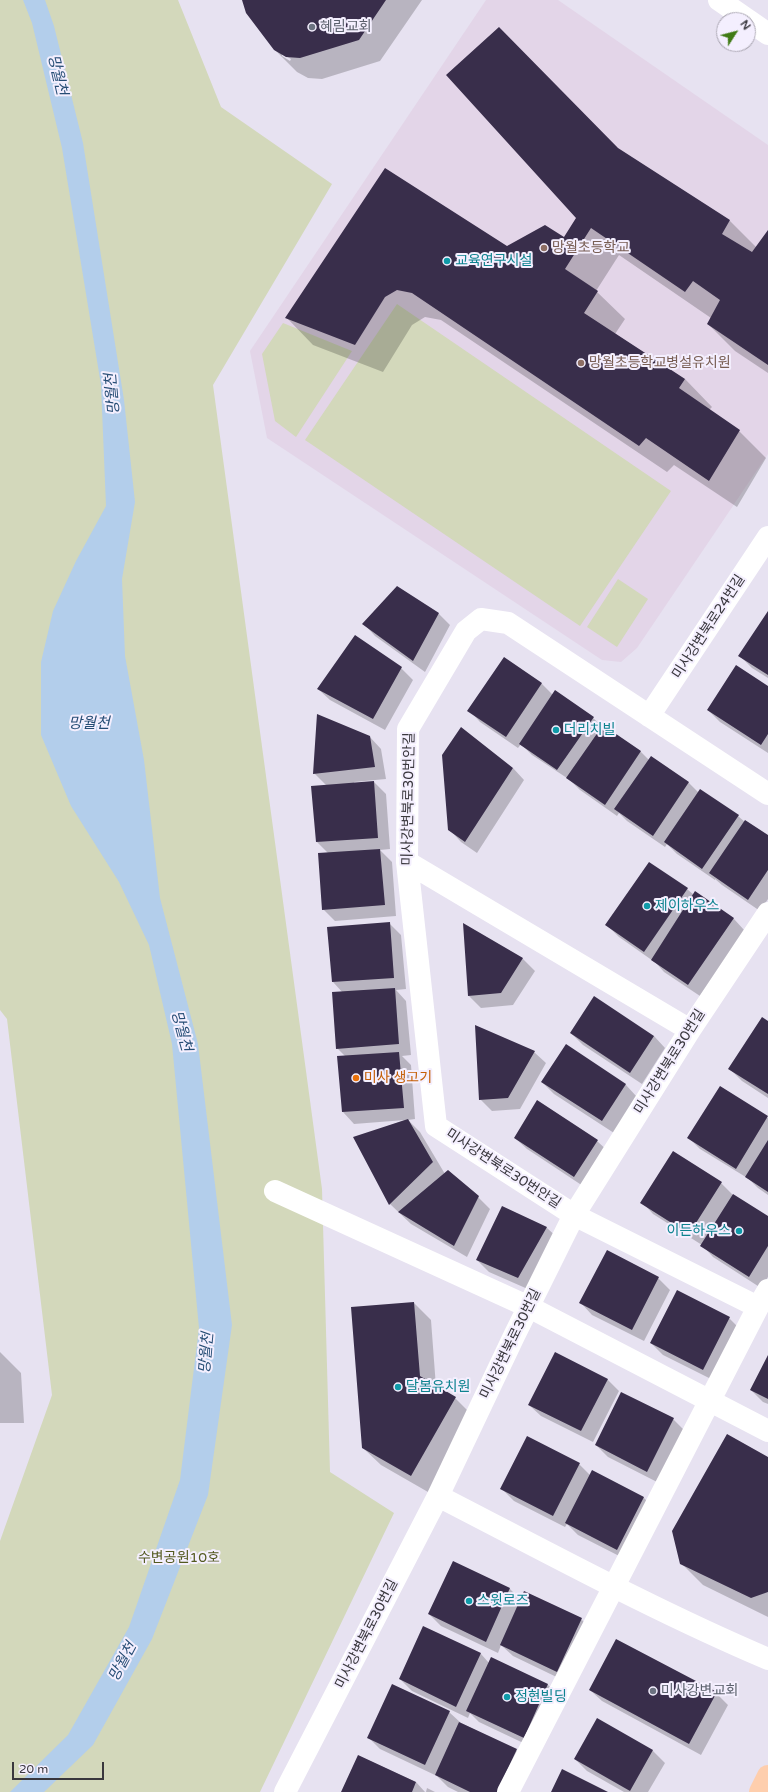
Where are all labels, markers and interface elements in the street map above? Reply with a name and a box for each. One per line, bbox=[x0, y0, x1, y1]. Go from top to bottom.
north arrow bbox=[716, 12, 756, 52]
text: N bbox=[737, 18, 753, 33]
place label: 혜림교회 bbox=[320, 19, 372, 35]
marker: 혜림교회 bbox=[307, 22, 317, 32]
water label: 망월천 bbox=[44, 53, 70, 97]
place label: 망월초등학교 bbox=[552, 240, 629, 256]
marker: 망월초등학교 bbox=[539, 243, 549, 253]
place label: 교육연구시설 bbox=[455, 253, 532, 269]
marker: 교육연구시설 bbox=[442, 256, 452, 266]
place label: 망월초등학교병설유치원 bbox=[589, 355, 731, 371]
marker: 망월초등학교병설유치원 bbox=[576, 358, 586, 368]
water label: 망월천 bbox=[102, 373, 124, 415]
street label: 미사강변북로24번길 bbox=[669, 572, 749, 682]
water label: 망월천 bbox=[68, 715, 110, 733]
place label: 더리치빌 bbox=[564, 722, 616, 738]
marker: 더리치빌 bbox=[551, 725, 561, 735]
street label: 미사강변북로30번안길 bbox=[399, 732, 419, 866]
place label: 제이하우스 bbox=[655, 898, 719, 914]
marker: 제이하우스 bbox=[642, 901, 652, 911]
street label: 미사강변북로30번길 bbox=[631, 1006, 709, 1118]
water label: 망월천 bbox=[167, 1009, 195, 1053]
place label: 미사 생고기 bbox=[364, 1070, 432, 1086]
marker: 미사 생고기 bbox=[351, 1073, 361, 1083]
street label: 미사강변북로30번안길 bbox=[442, 1126, 564, 1212]
place label: 이든하우스 bbox=[667, 1223, 731, 1239]
marker: 이든하우스 bbox=[734, 1226, 744, 1236]
street label: 미사강변북로30번길 bbox=[477, 1286, 545, 1402]
water label: 망월천 bbox=[196, 1332, 218, 1374]
place label: 달봄유치원 bbox=[406, 1379, 470, 1395]
marker: 달봄유치원 bbox=[393, 1382, 403, 1392]
park label: 수변공원10호 bbox=[138, 1550, 220, 1566]
street label: 미사강변북로30번길 bbox=[332, 1576, 402, 1692]
place label: 스윗로즈 bbox=[477, 1593, 529, 1609]
marker: 스윗로즈 bbox=[464, 1596, 474, 1606]
water label: 망월천 bbox=[105, 1639, 141, 1685]
place label: 미사강변교회 bbox=[661, 1683, 738, 1699]
marker: 미사강변교회 bbox=[648, 1686, 658, 1696]
place label: 정현빌딩 bbox=[515, 1689, 567, 1705]
marker: 정현빌딩 bbox=[502, 1692, 512, 1702]
scale bar bbox=[14, 1754, 106, 1780]
text: 20 m bbox=[19, 1762, 48, 1776]

